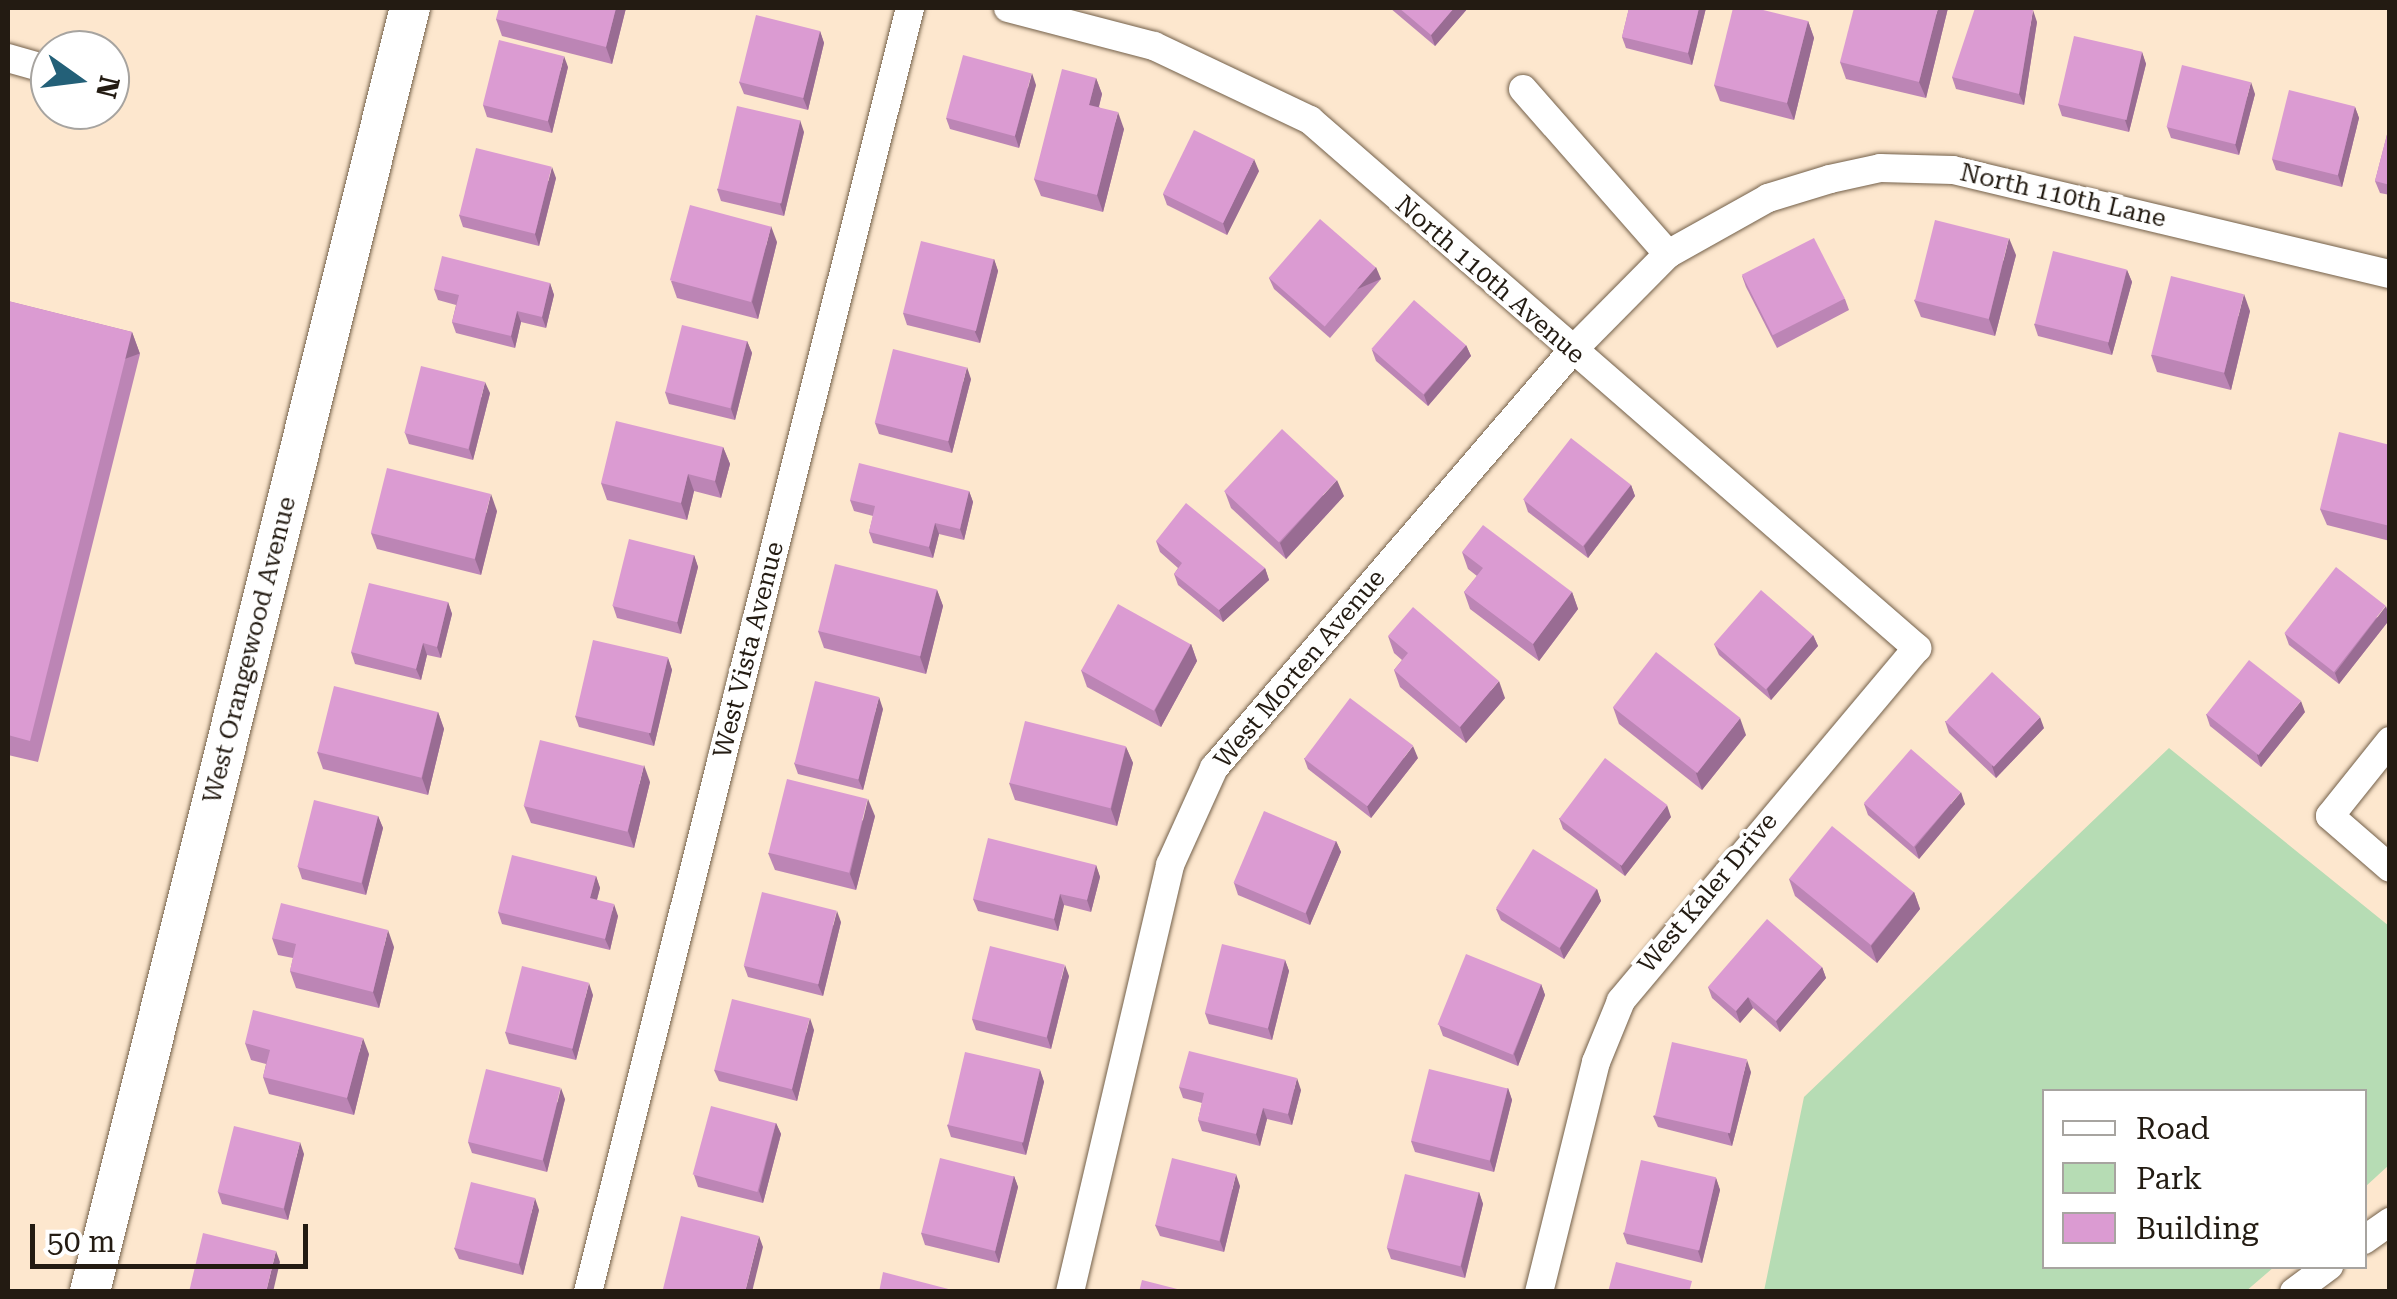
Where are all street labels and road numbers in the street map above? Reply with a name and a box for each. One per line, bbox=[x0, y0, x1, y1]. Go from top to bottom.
street label: North 110th Lane bbox=[1957, 158, 2169, 234]
street label: North 110th Avenue bbox=[1389, 190, 1591, 370]
street label: West Orangewood Avenue bbox=[197, 494, 303, 806]
street label: West Vista Avenue bbox=[708, 539, 790, 761]
street label: West Morten Avenue bbox=[1208, 564, 1392, 774]
street label: West Kaler Drive bbox=[1632, 807, 1784, 979]

